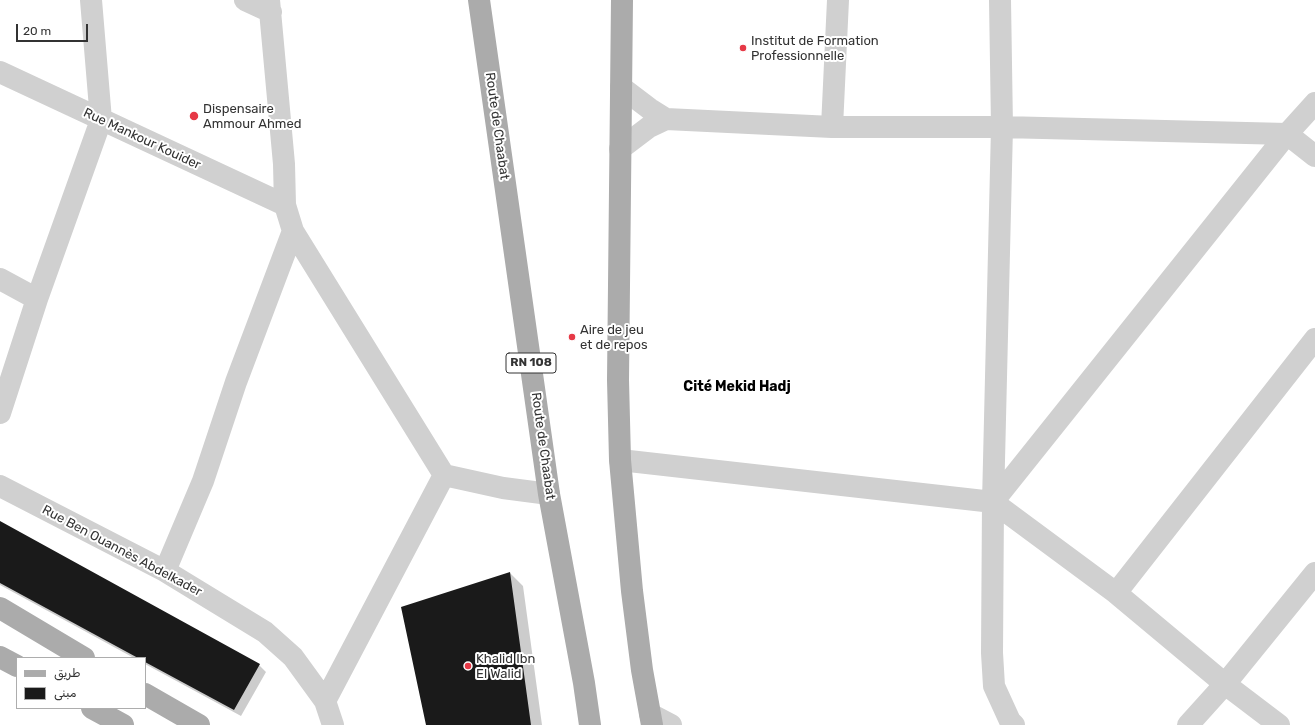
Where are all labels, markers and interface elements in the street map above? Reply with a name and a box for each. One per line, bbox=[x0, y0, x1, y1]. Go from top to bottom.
scale bar bbox=[18, 16, 90, 42]
text: 20 m bbox=[23, 24, 51, 38]
place label: Institut de Formation Professionnelle bbox=[751, 33, 879, 64]
marker: Institut de Formation Professionnelle bbox=[738, 43, 748, 53]
street label: Route de Chaabat bbox=[482, 71, 512, 181]
place label: Dispensaire Ammour Ahmed bbox=[203, 101, 301, 132]
street label: Rue Mankour Kouider bbox=[81, 105, 203, 173]
marker: Dispensaire Ammour Ahmed bbox=[188, 110, 200, 122]
place label: Aire de jeu et de repos bbox=[580, 322, 648, 353]
marker: Aire de jeu et de repos bbox=[567, 332, 577, 342]
road number: RN 108 bbox=[506, 353, 556, 373]
district label: Cité Mekid Hadj bbox=[683, 379, 791, 395]
street label: Route de Chaabat bbox=[528, 391, 558, 501]
street label: Rue Ben Ouannès Abdelkader bbox=[39, 502, 205, 600]
place label: Khalid Ibn El Walid bbox=[476, 651, 535, 682]
legend bbox=[16, 657, 146, 709]
marker: Khalid Ibn El Walid bbox=[463, 661, 473, 671]
text: طريق bbox=[54, 666, 80, 680]
text: مبنى bbox=[54, 686, 76, 700]

